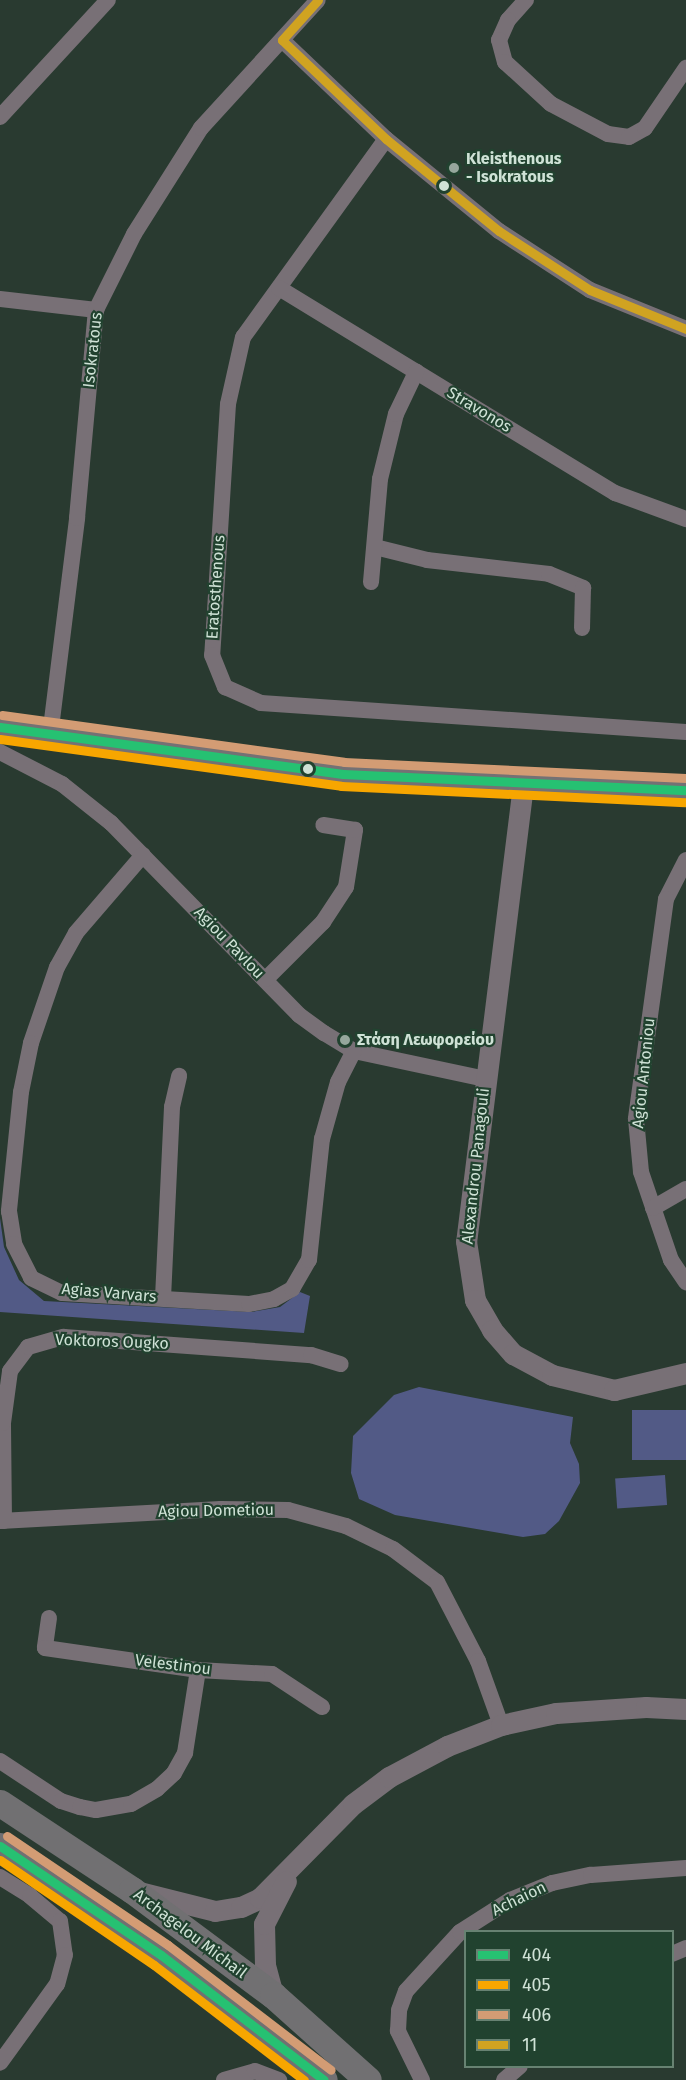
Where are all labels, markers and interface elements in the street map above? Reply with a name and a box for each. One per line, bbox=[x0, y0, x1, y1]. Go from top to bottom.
place label: Kleisthenous - Isokratous bbox=[466, 149, 562, 187]
marker: Kleisthenous - Isokratous bbox=[447, 161, 461, 175]
unlabelled marker bbox=[438, 180, 450, 192]
street label: Isokratous bbox=[79, 311, 107, 389]
street label: Stravonos bbox=[443, 383, 515, 437]
street label: Eratosthenous bbox=[203, 534, 229, 640]
unlabelled marker bbox=[302, 763, 314, 775]
street label: Agiou Pavlou bbox=[190, 903, 268, 983]
street label: Agiou Antoniou bbox=[629, 1017, 659, 1129]
place label: Στάση Λεωφορείου bbox=[357, 1030, 494, 1050]
marker: Στάση Λεωφορείου bbox=[338, 1033, 352, 1047]
street label: Alexandrou Panagouli bbox=[458, 1087, 494, 1245]
street label: Agias Varvars bbox=[61, 1279, 157, 1307]
street label: Voktoros Ougko bbox=[55, 1330, 169, 1354]
street label: Agiou Dometiou bbox=[158, 1500, 274, 1522]
street label: Velestinou bbox=[134, 1651, 212, 1679]
street label: Achaion bbox=[489, 1878, 549, 1920]
street label: Archagelou Michail bbox=[130, 1885, 250, 1983]
legend bbox=[464, 1930, 674, 2068]
text: 404 bbox=[522, 1944, 551, 1966]
text: 405 bbox=[522, 1974, 551, 1996]
text: 406 bbox=[522, 2004, 551, 2026]
text: 11 bbox=[522, 2034, 537, 2056]

